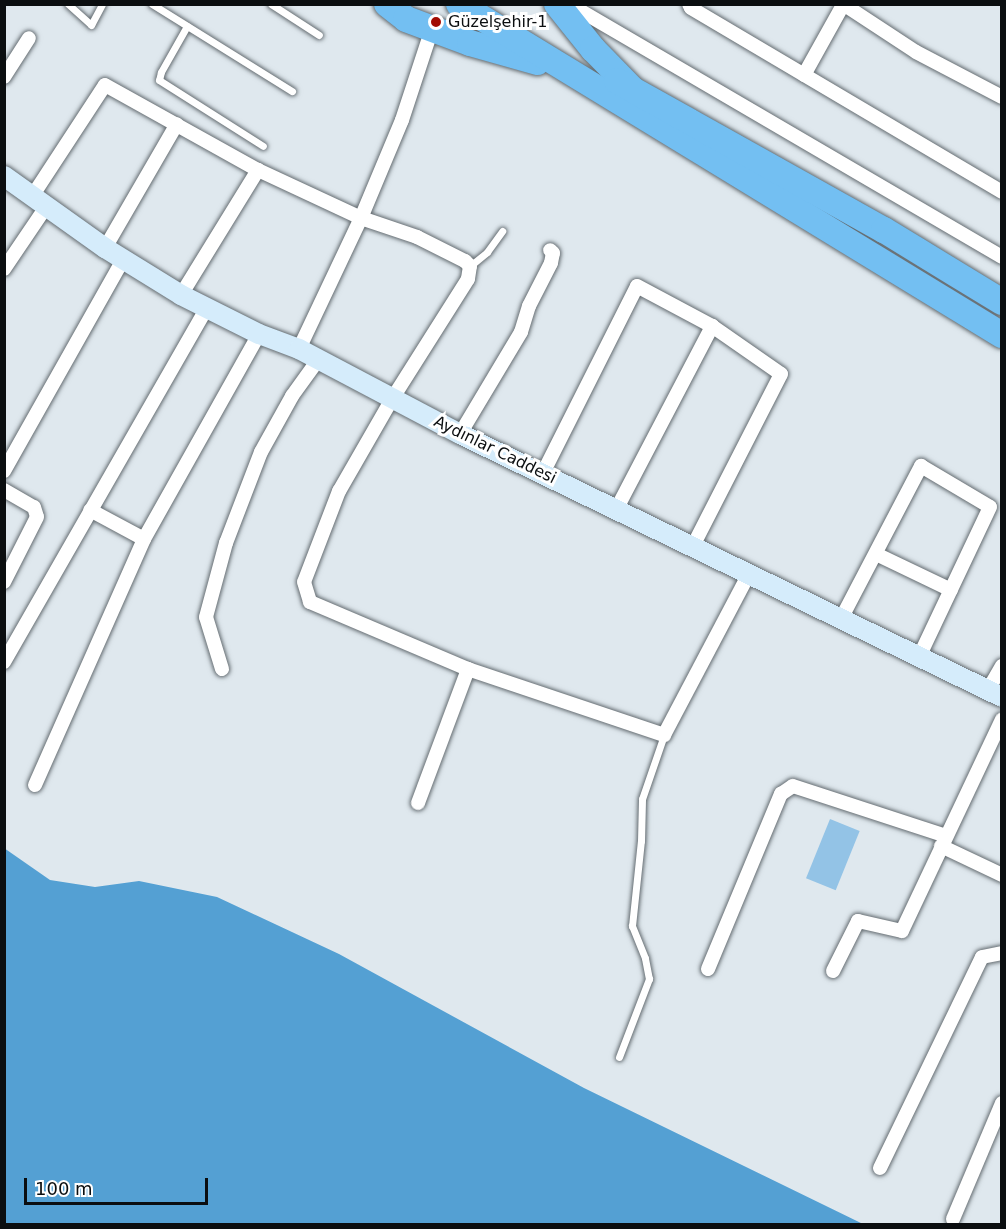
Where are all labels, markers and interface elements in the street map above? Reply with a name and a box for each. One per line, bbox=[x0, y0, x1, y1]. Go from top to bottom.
place label: Güzelşehir-1 bbox=[448, 12, 548, 32]
marker: Güzelşehir-1 bbox=[429, 15, 443, 29]
street label: Aydınlar Caddesi bbox=[431, 412, 559, 488]
scale bar bbox=[27, 1166, 212, 1204]
text: 100 m bbox=[35, 1178, 93, 1199]

